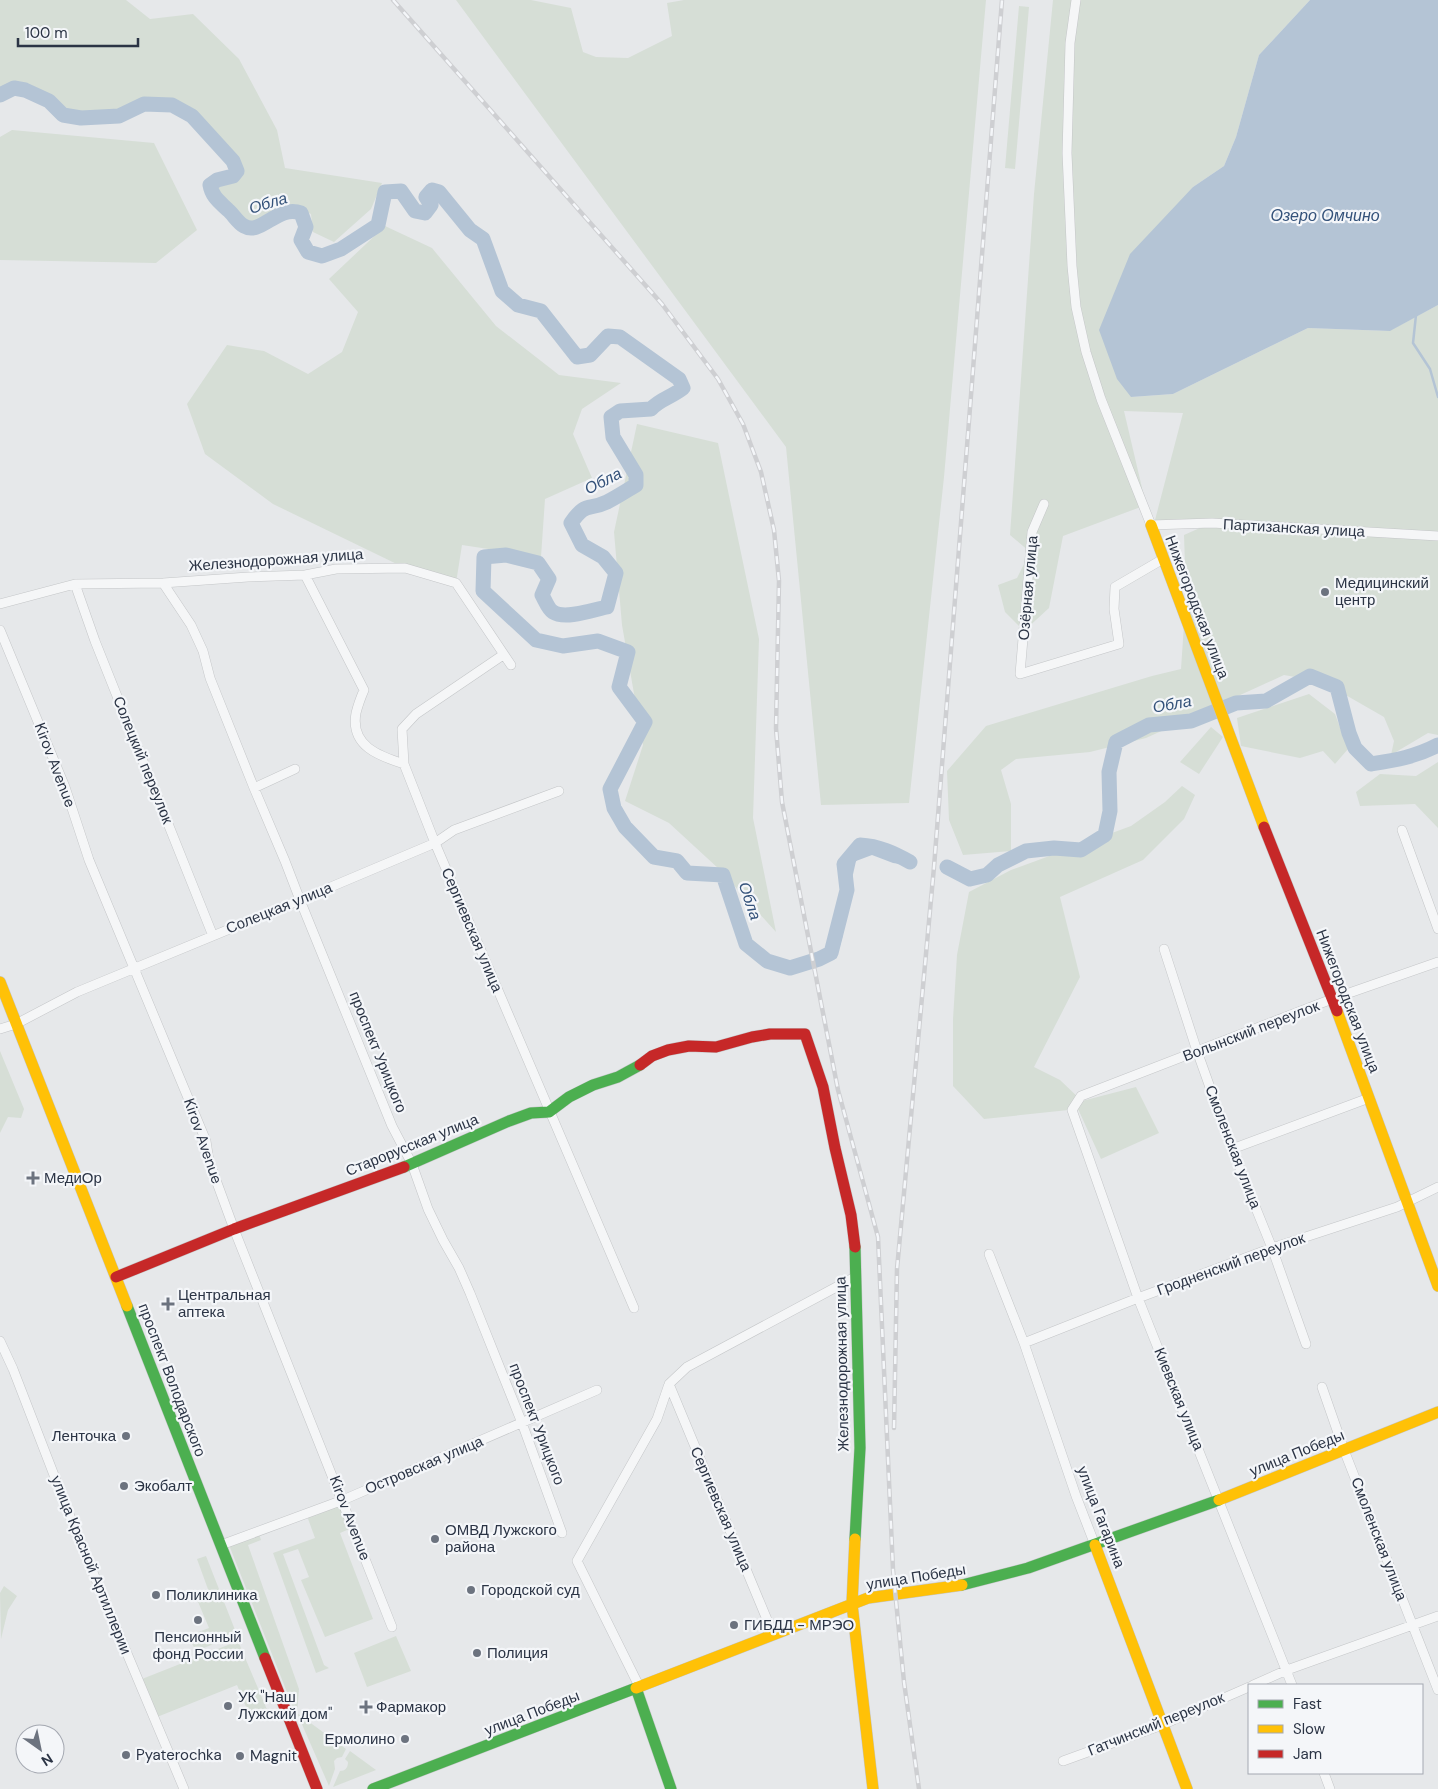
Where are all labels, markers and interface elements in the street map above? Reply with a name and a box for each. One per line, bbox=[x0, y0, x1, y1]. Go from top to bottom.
scale bar bbox=[18, 15, 138, 47]
text: 100 m bbox=[25, 23, 68, 43]
water label: Обла bbox=[246, 187, 290, 219]
water label: Озеро Омчино bbox=[1270, 205, 1380, 226]
water label: Обла bbox=[581, 463, 625, 499]
street label: Партизанская улица bbox=[1223, 514, 1366, 542]
street label: Нижегородская улица bbox=[1160, 532, 1234, 682]
street label: Озёрная улица bbox=[1013, 534, 1043, 641]
street label: Железнодорожная улица bbox=[188, 544, 365, 576]
place label: Медицинский центр bbox=[1335, 573, 1429, 610]
marker: Медицинский центр bbox=[1319, 586, 1331, 598]
water label: Обла bbox=[1151, 690, 1193, 718]
street label: Солецкий переулок bbox=[108, 693, 178, 827]
street label: Kirov Avenue bbox=[30, 720, 80, 810]
street label: Сергиевская улица bbox=[437, 865, 508, 996]
street label: Солецкая улица bbox=[223, 877, 336, 938]
water label: Обла bbox=[734, 879, 766, 923]
street label: Нижегородская улица bbox=[1311, 926, 1385, 1076]
street label: проспект Урицкого bbox=[345, 988, 411, 1116]
street label: Волынский переулок bbox=[1180, 996, 1322, 1066]
street label: Смоленская улица bbox=[1200, 1082, 1266, 1212]
street label: Kirov Avenue bbox=[179, 1096, 227, 1186]
street label: Старорусская улица bbox=[343, 1109, 482, 1181]
place label: МедиОр bbox=[44, 1168, 102, 1188]
marker: МедиОр bbox=[26, 1171, 40, 1185]
street label: Гродненский переулок bbox=[1154, 1228, 1308, 1300]
street label: Железнодорожная улица bbox=[830, 1276, 854, 1452]
place label: Центральная аптека bbox=[178, 1285, 271, 1322]
marker: Центральная аптека bbox=[162, 1298, 174, 1310]
street label: проспект Володарского bbox=[133, 1300, 211, 1460]
street label: Киевская улица bbox=[1149, 1345, 1209, 1454]
street label: проспект Урицкого bbox=[505, 1360, 569, 1488]
street label: улица Победы bbox=[1247, 1425, 1347, 1481]
place label: Ленточка bbox=[52, 1426, 117, 1446]
marker: Ленточка bbox=[120, 1430, 132, 1442]
street label: Островская улица bbox=[362, 1431, 487, 1499]
street label: Сергиевская улица bbox=[686, 1444, 757, 1575]
street label: улица Гагарина bbox=[1072, 1463, 1130, 1571]
street label: улица Красной Артиллерии bbox=[46, 1473, 136, 1657]
street label: Kirov Avenue bbox=[325, 1473, 375, 1563]
street label: Смоленская улица bbox=[1346, 1474, 1412, 1604]
place label: Экобалт bbox=[134, 1476, 192, 1496]
marker: Экобалт bbox=[118, 1480, 130, 1492]
place label: ОМВД Лужского района bbox=[445, 1520, 557, 1557]
marker: ОМВД Лужского района bbox=[429, 1533, 441, 1545]
street label: улица Победы bbox=[865, 1559, 967, 1595]
place label: Городской суд bbox=[481, 1580, 580, 1600]
marker: Городской суд bbox=[465, 1584, 477, 1596]
place label: Поликлиника bbox=[166, 1585, 258, 1605]
marker: Поликлиника bbox=[150, 1589, 162, 1601]
marker: Пенсионный фонд России bbox=[192, 1614, 204, 1626]
place label: ГИБДД - МРЭО bbox=[744, 1615, 854, 1635]
marker: ГИБДД - МРЭО bbox=[728, 1619, 740, 1631]
place label: Пенсионный фонд России bbox=[152, 1627, 244, 1664]
place label: Полиция bbox=[487, 1643, 548, 1663]
marker: Полиция bbox=[471, 1647, 483, 1659]
legend bbox=[1248, 1684, 1423, 1774]
street label: улица Победы bbox=[482, 1686, 582, 1740]
place label: УК "Наш Лужский дом" bbox=[238, 1687, 332, 1724]
street label: Гатчинский переулок bbox=[1085, 1687, 1228, 1761]
text: Fast bbox=[1293, 1694, 1322, 1714]
place label: Фармакор bbox=[376, 1697, 446, 1717]
marker: УК "Наш Лужский дом" bbox=[222, 1700, 234, 1712]
marker: Фармакор bbox=[360, 1701, 372, 1713]
text: Slow bbox=[1293, 1719, 1326, 1739]
north arrow bbox=[15, 1724, 65, 1774]
place label: Ермолино bbox=[325, 1729, 395, 1749]
marker: Ермолино bbox=[399, 1733, 411, 1745]
text: Jam bbox=[1293, 1744, 1322, 1764]
place label: Pyaterochka bbox=[136, 1745, 222, 1765]
place label: Magnit bbox=[250, 1746, 297, 1766]
marker: Pyaterochka bbox=[120, 1749, 132, 1761]
text: N bbox=[38, 1750, 56, 1770]
marker: Magnit bbox=[234, 1750, 246, 1762]

